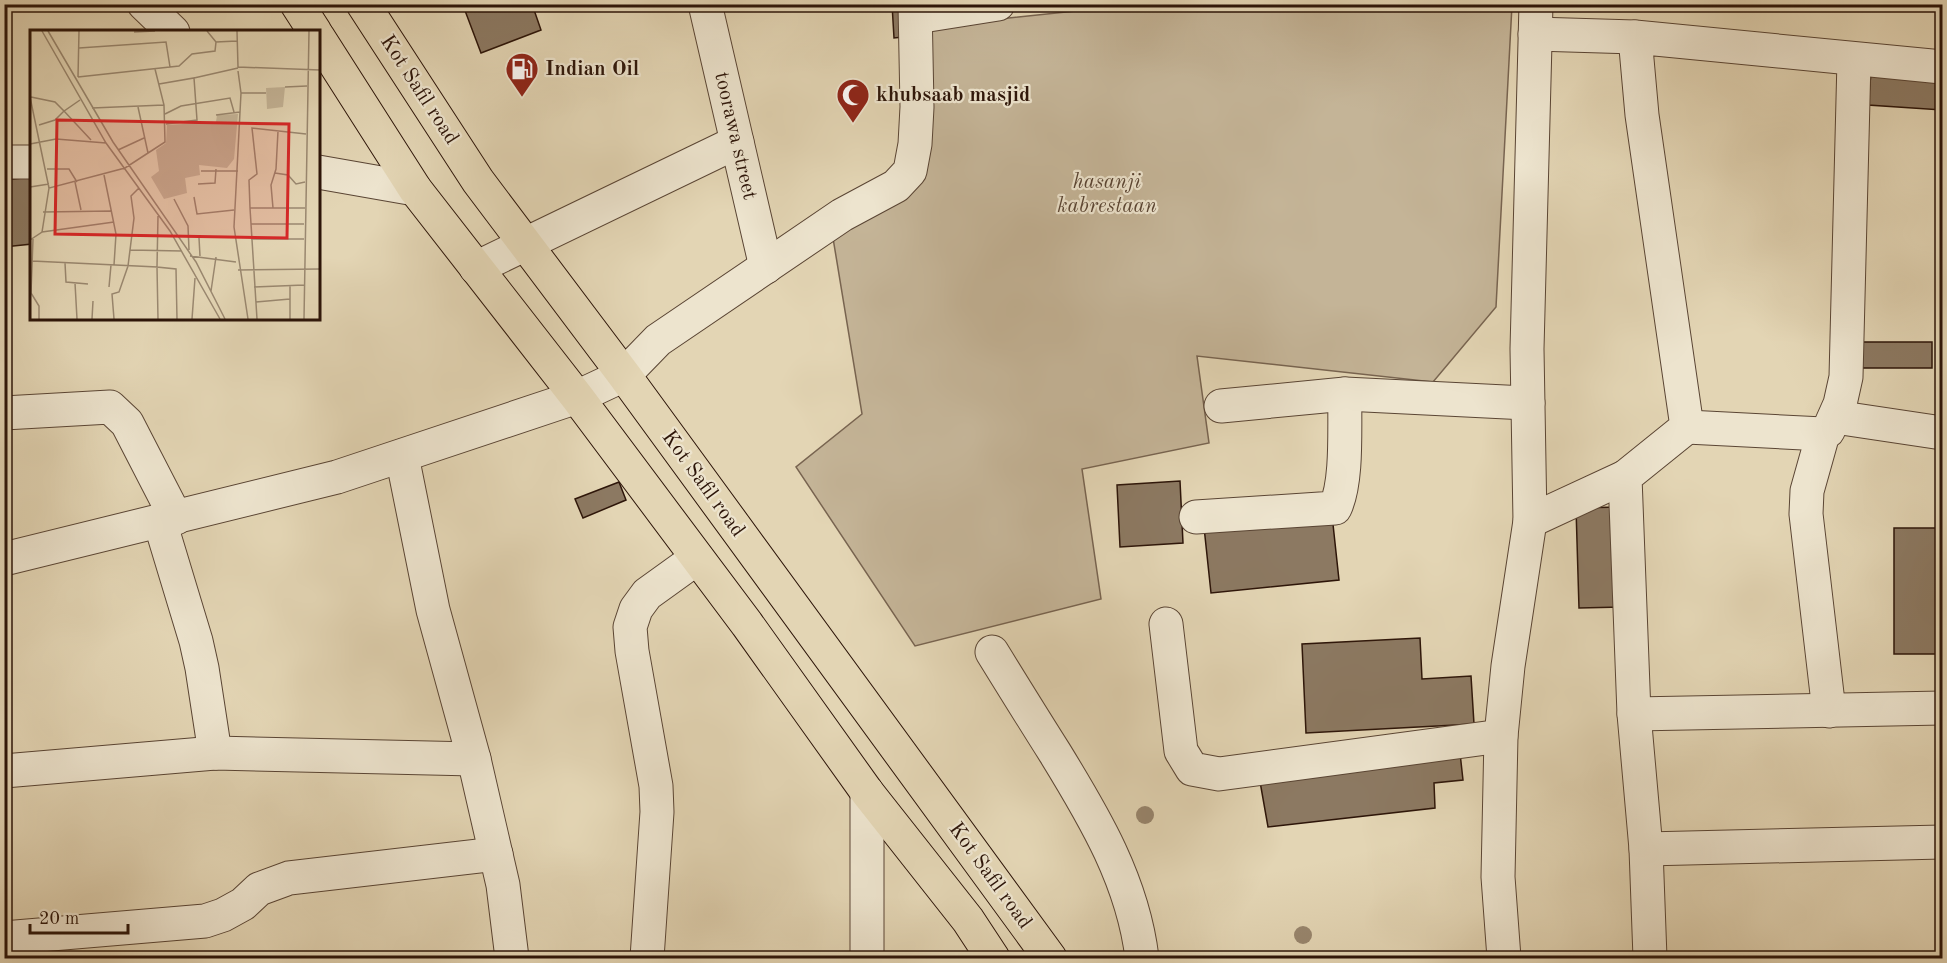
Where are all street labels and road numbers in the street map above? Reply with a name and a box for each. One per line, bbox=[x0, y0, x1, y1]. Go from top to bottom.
street label: Kot Safil road bbox=[376, 31, 462, 149]
street label: toorawa street bbox=[710, 70, 760, 202]
street label: Kot Safil road bbox=[657, 427, 749, 541]
street label: Kot Safil road bbox=[944, 819, 1036, 933]

